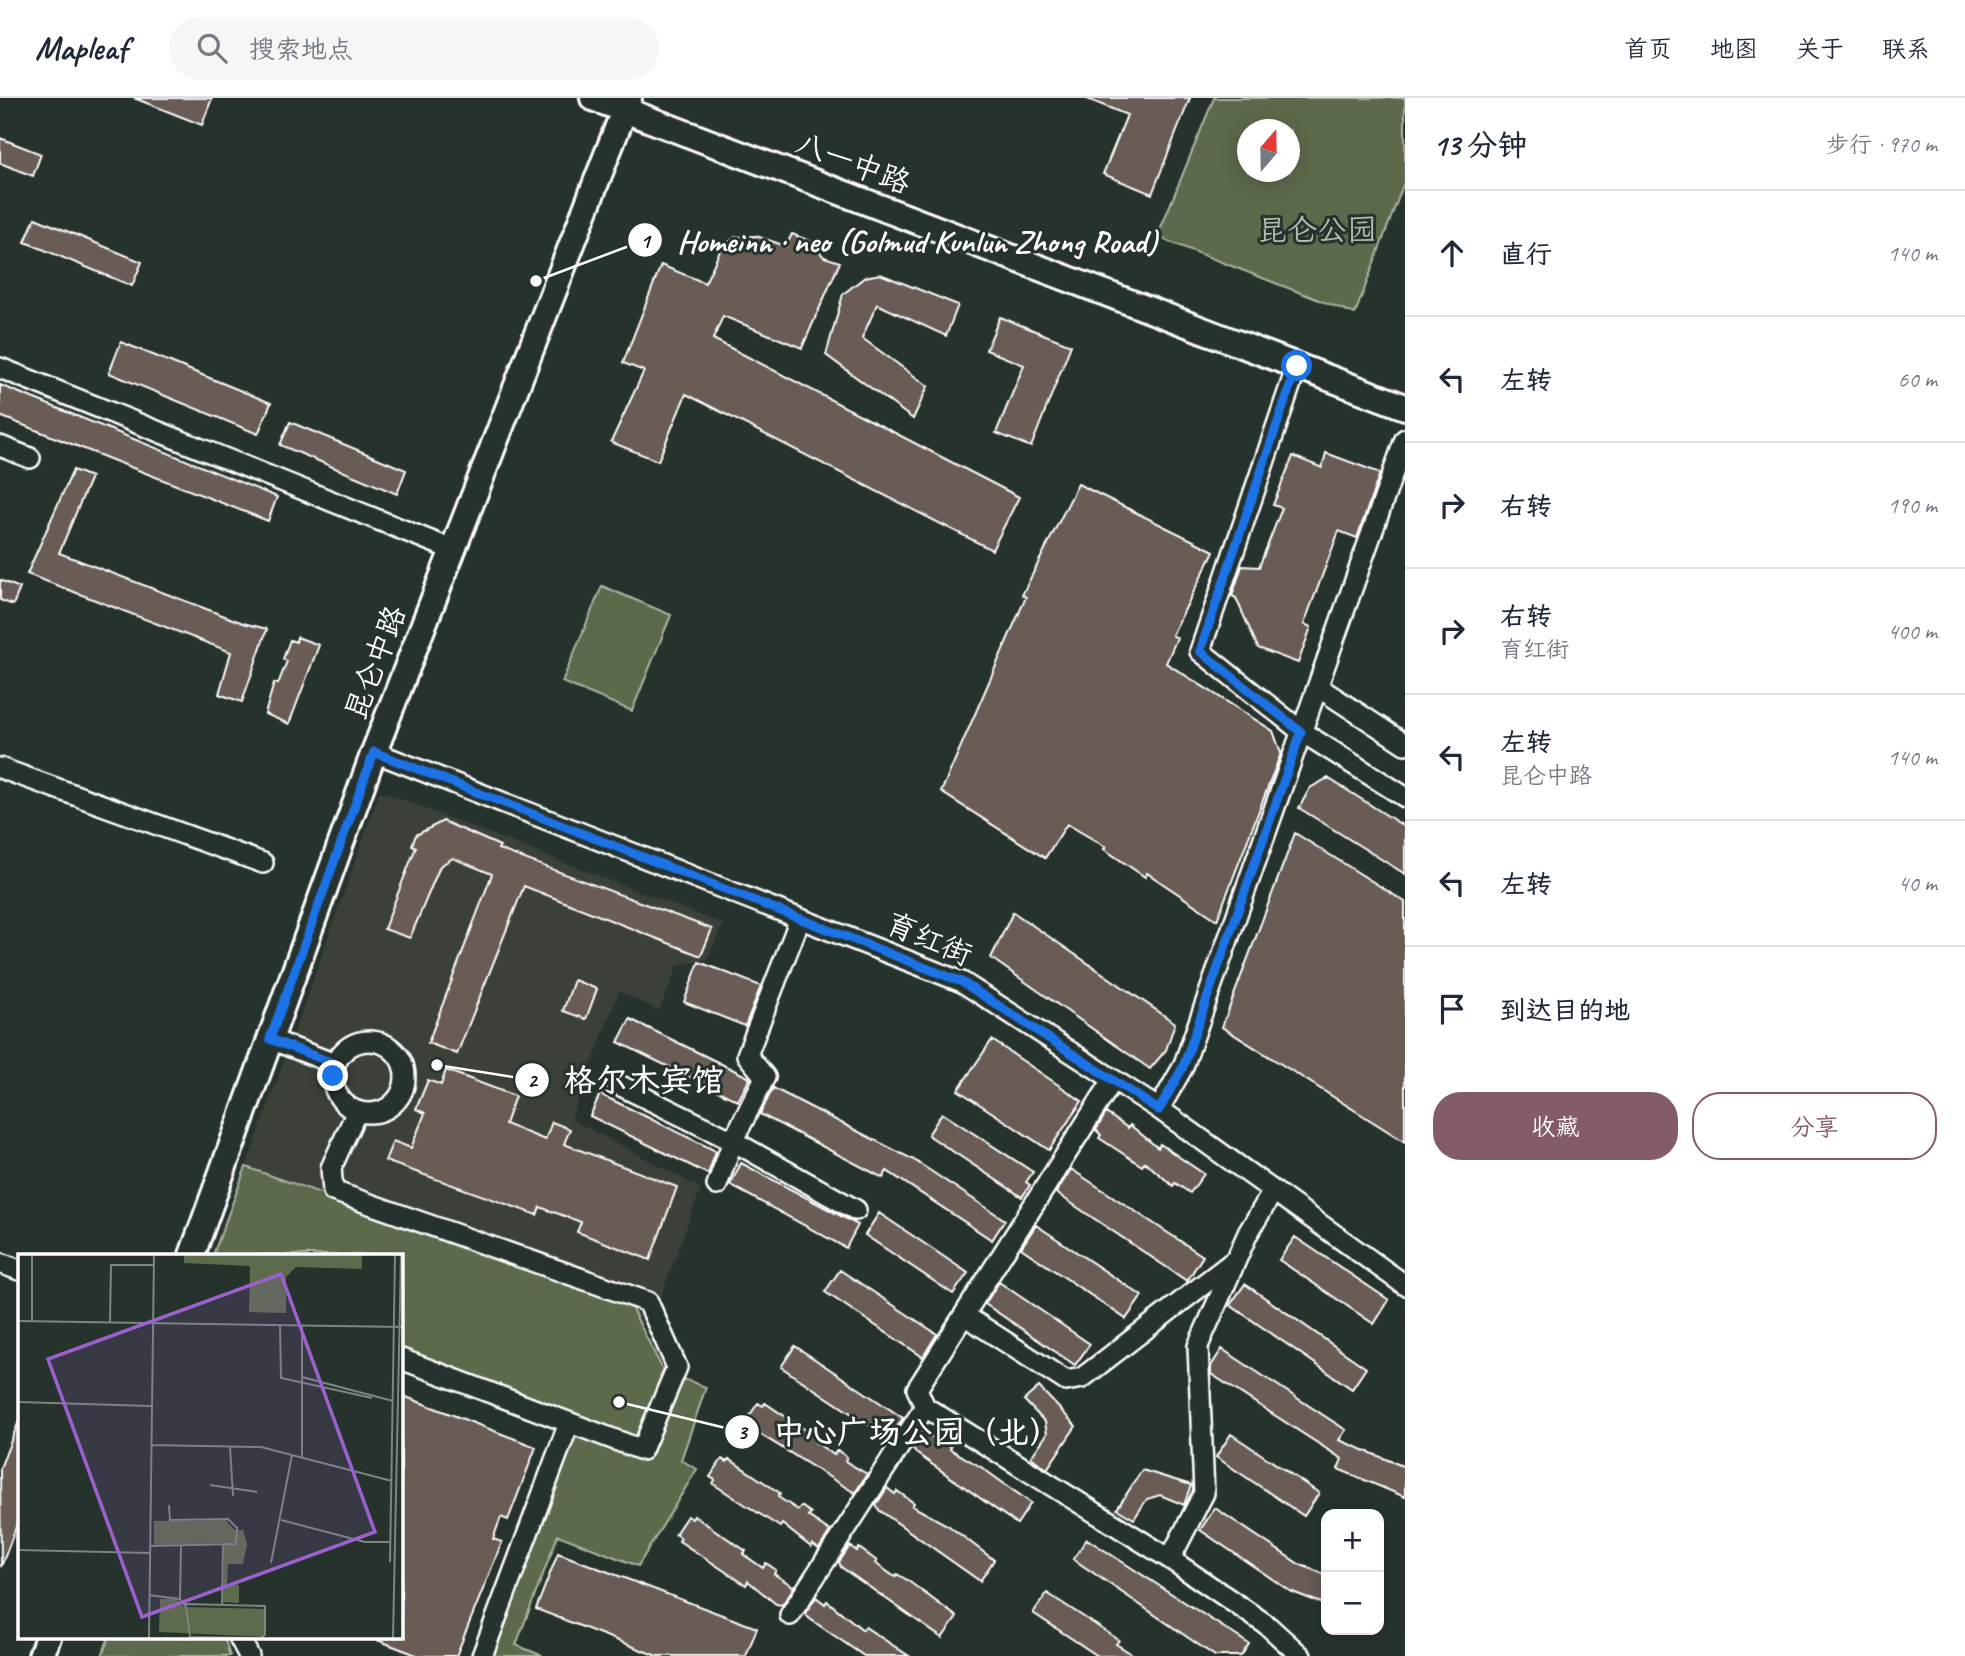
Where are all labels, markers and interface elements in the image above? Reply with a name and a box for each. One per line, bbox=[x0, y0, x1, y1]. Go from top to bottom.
search box bbox=[169, 17, 659, 80]
text: Mapleaf bbox=[35, 27, 127, 69]
icon: search bbox=[193, 29, 231, 67]
text: 搜索地点 bbox=[249, 33, 353, 66]
text: 首页 bbox=[1624, 34, 1672, 64]
text: 地图 bbox=[1710, 34, 1758, 64]
text: 关于 bbox=[1796, 34, 1844, 64]
text: 联系 bbox=[1882, 34, 1930, 64]
north arrow bbox=[1237, 119, 1300, 182]
street label: 八一中路 bbox=[790, 124, 916, 202]
text: 13 分钟 bbox=[1433, 126, 1527, 164]
text: 步行 · 970 m bbox=[1826, 130, 1937, 159]
park label: 昆仑公园 bbox=[1257, 211, 1377, 249]
callout: Homeinn · neo (Golmud Kunlun Zhong Road) bbox=[628, 214, 1171, 267]
text: Homeinn · neo (Golmud Kunlun Zhong Road) bbox=[677, 221, 1159, 262]
text: 1 bbox=[640, 228, 652, 254]
icon: ahead bbox=[1433, 234, 1471, 272]
text: 直行 bbox=[1500, 238, 1552, 271]
text: 140 m bbox=[1888, 239, 1937, 268]
route start bbox=[1281, 350, 1312, 381]
icon: left bbox=[1433, 360, 1471, 398]
text: 左转 bbox=[1500, 364, 1552, 397]
text: 60 m bbox=[1898, 365, 1937, 394]
icon: right bbox=[1433, 486, 1471, 524]
text: 右转 bbox=[1500, 490, 1552, 523]
text: 190 m bbox=[1888, 491, 1937, 520]
street label: 昆仑中路 bbox=[336, 600, 414, 726]
text: 右转 bbox=[1500, 600, 1552, 633]
icon: right bbox=[1433, 612, 1471, 650]
text: 400 m bbox=[1888, 617, 1937, 646]
text: 育红街 bbox=[1500, 635, 1569, 664]
text: 左转 bbox=[1500, 726, 1552, 759]
icon: left bbox=[1433, 738, 1471, 776]
text: 140 m bbox=[1888, 743, 1937, 772]
text: 昆仑中路 bbox=[1500, 761, 1592, 790]
icon: left bbox=[1433, 864, 1471, 902]
text: 左转 bbox=[1500, 868, 1552, 901]
text: 40 m bbox=[1898, 869, 1937, 898]
street label: 育红街 bbox=[880, 904, 978, 974]
icon: arrive bbox=[1433, 990, 1471, 1028]
text: 到达目的地 bbox=[1500, 994, 1630, 1027]
callout: 格尔木宾馆 bbox=[515, 1053, 738, 1106]
route end bbox=[317, 1060, 348, 1091]
text: 格尔木宾馆 bbox=[564, 1060, 724, 1101]
text: 2 bbox=[527, 1067, 539, 1093]
button: 收藏 bbox=[1433, 1092, 1678, 1160]
button: 分享 bbox=[1692, 1092, 1937, 1160]
inset map bbox=[18, 1254, 402, 1638]
callout: 中心广场公园（北） bbox=[724, 1405, 1075, 1458]
text: 中心广场公园（北） bbox=[773, 1412, 1061, 1453]
text: 3 bbox=[737, 1419, 749, 1445]
map controls bbox=[1321, 1509, 1384, 1635]
button: + bbox=[1321, 1509, 1384, 1572]
button: − bbox=[1321, 1572, 1384, 1635]

